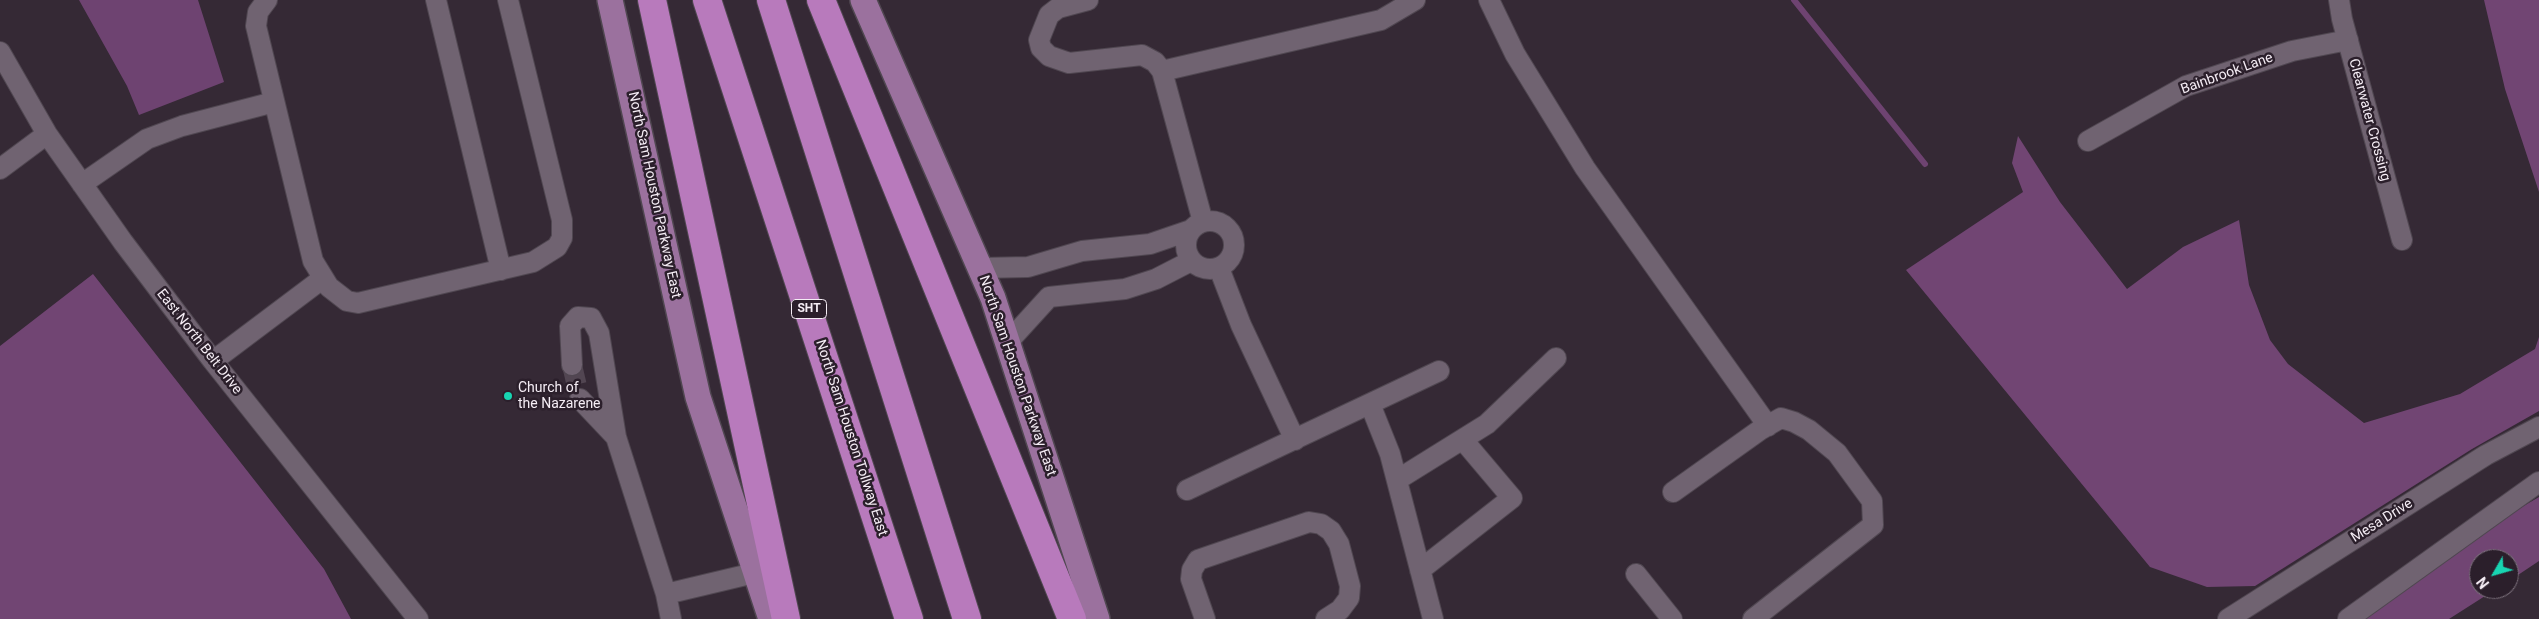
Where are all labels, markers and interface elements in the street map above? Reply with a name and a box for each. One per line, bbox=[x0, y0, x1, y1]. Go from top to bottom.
street label: Bainbrook Lane bbox=[2179, 50, 2275, 98]
street label: Clearwater Crossing bbox=[2345, 57, 2393, 183]
street label: North Sam Houston Parkway East bbox=[624, 90, 684, 300]
street label: North Sam Houston Parkway East bbox=[975, 274, 1059, 478]
street label: East North Belt Drive bbox=[153, 286, 245, 398]
road number: SHT bbox=[792, 300, 826, 318]
street label: North Sam Houston Tollway East bbox=[811, 338, 891, 538]
place label: Church of the Nazarene bbox=[518, 380, 601, 412]
marker: Church of the Nazarene bbox=[502, 390, 514, 402]
street label: Mesa Drive bbox=[2348, 495, 2416, 547]
north arrow bbox=[2469, 549, 2519, 599]
text: N bbox=[2474, 574, 2492, 591]

